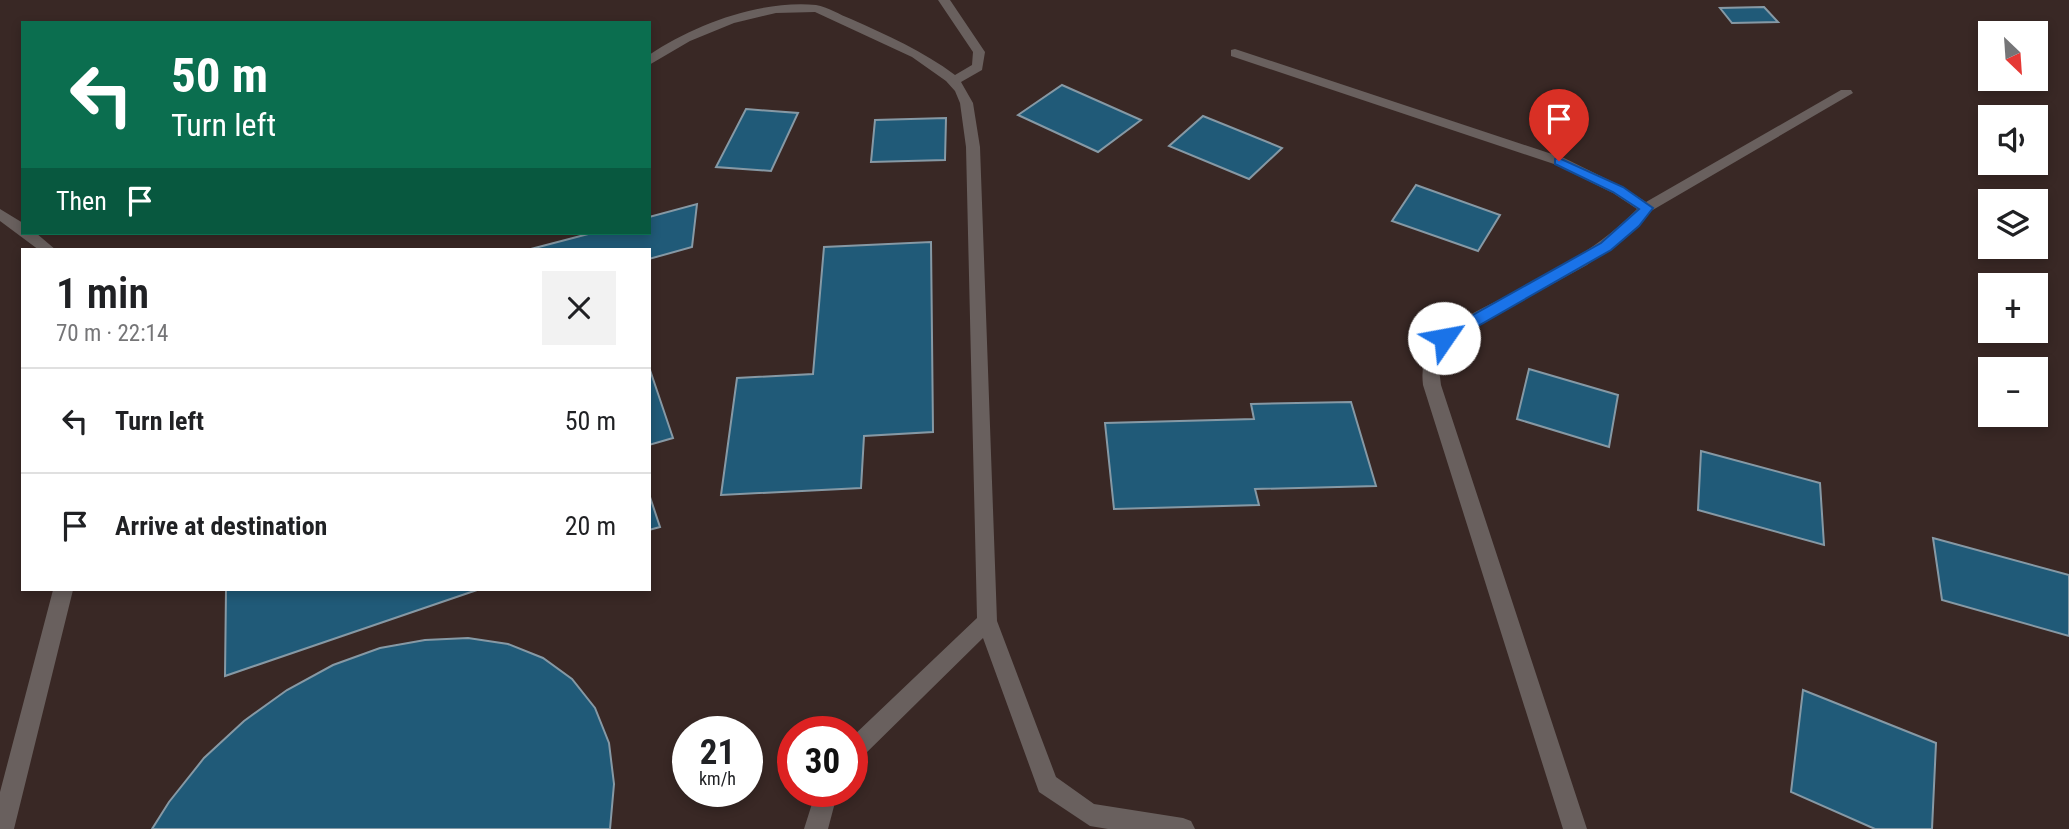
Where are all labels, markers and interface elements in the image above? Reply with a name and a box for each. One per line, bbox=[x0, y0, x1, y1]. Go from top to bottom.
north arrow bbox=[1978, 21, 2048, 91]
map controls bbox=[1978, 21, 2048, 427]
text: 50 m bbox=[171, 47, 268, 104]
icon: left bbox=[56, 49, 147, 140]
pin bbox=[1529, 89, 1589, 161]
icon: arrive bbox=[1540, 100, 1578, 138]
button: sound bbox=[1978, 105, 2048, 175]
text: Turn left bbox=[171, 106, 276, 144]
icon: arrive bbox=[121, 182, 159, 220]
text: Then bbox=[56, 186, 107, 216]
button: layers bbox=[1978, 189, 2048, 259]
text: 1 min bbox=[56, 269, 149, 318]
button: close bbox=[542, 271, 616, 345]
button: + bbox=[1978, 273, 2048, 343]
position arrow bbox=[1407, 301, 1481, 375]
text: 70 m · 22:14 bbox=[56, 320, 168, 347]
button: − bbox=[1978, 357, 2048, 427]
icon: left bbox=[56, 402, 94, 440]
text: Turn left bbox=[115, 406, 204, 436]
text: 50 m bbox=[565, 406, 616, 436]
icon: arrive bbox=[56, 507, 94, 545]
text: Arrive at destination bbox=[115, 511, 327, 541]
text: 20 m bbox=[565, 511, 616, 541]
speed limit sign: 30 bbox=[777, 716, 868, 807]
text: 21 bbox=[700, 732, 735, 773]
text: km/h bbox=[699, 768, 736, 789]

